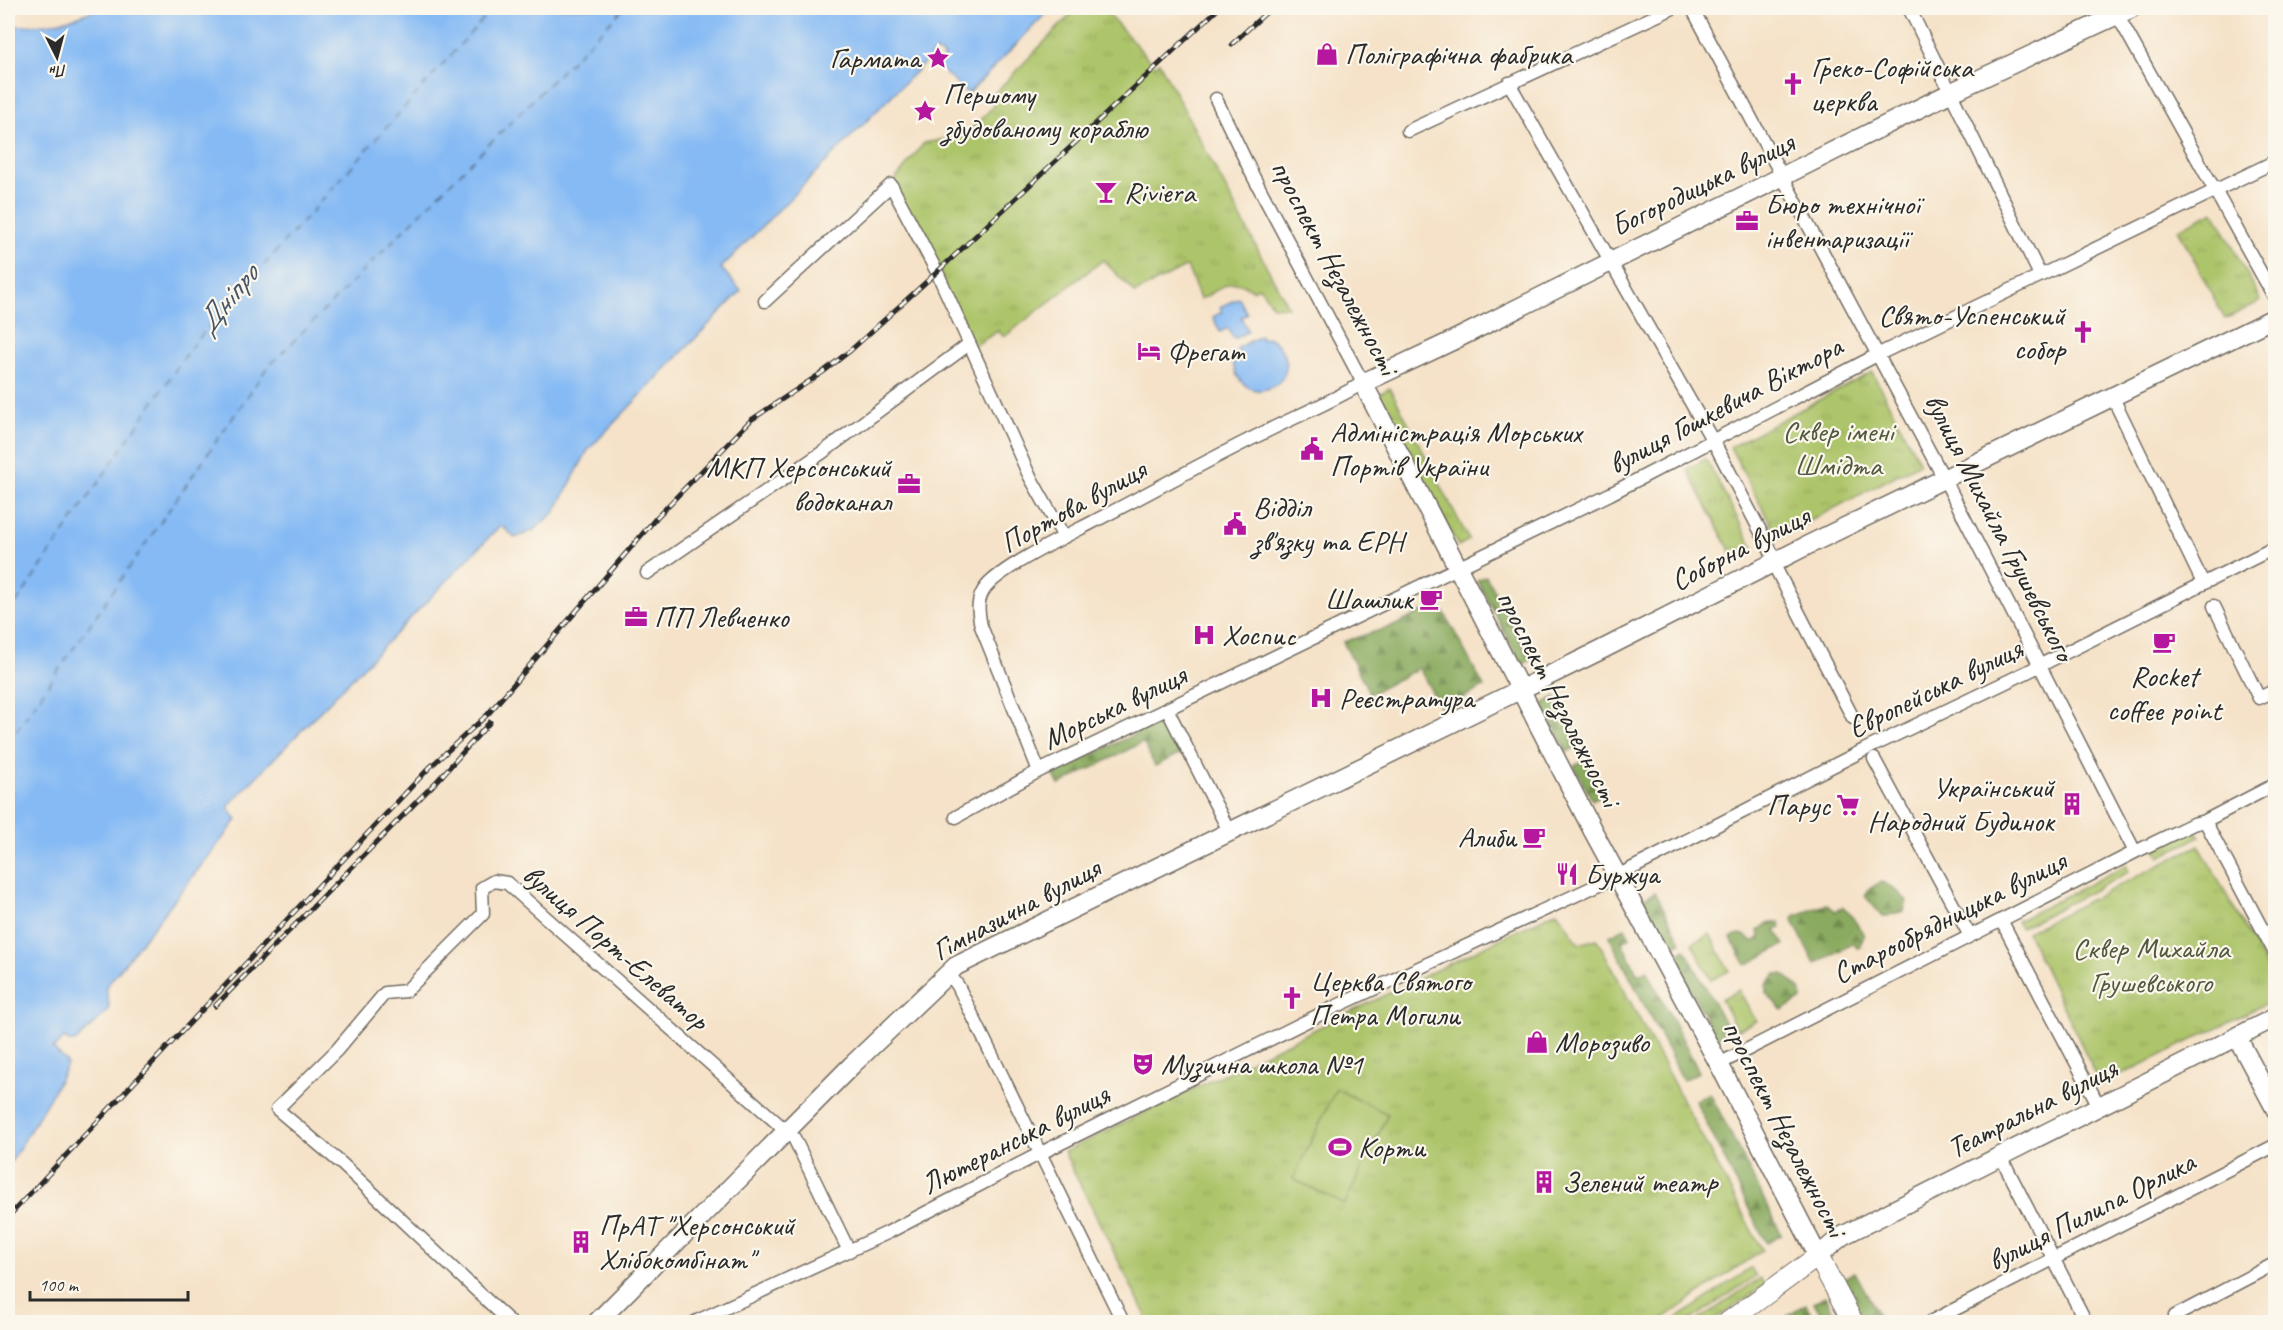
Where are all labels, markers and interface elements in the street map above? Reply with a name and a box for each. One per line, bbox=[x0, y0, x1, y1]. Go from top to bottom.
north arrow bbox=[27, 27, 87, 87]
place label: Поліграфічна фабрика bbox=[1345, 35, 1574, 73]
place label: Гармата bbox=[830, 39, 923, 77]
shop icon: Поліграфічна фабрика bbox=[1314, 41, 1340, 67]
place icon: Гармата bbox=[925, 45, 951, 71]
place label: Греко-Софійська церква bbox=[1811, 48, 1975, 120]
text: Пн bbox=[48, 60, 68, 82]
church icon: Греко-Софійська церква bbox=[1780, 71, 1806, 97]
place label: Першому збудованому кораблю bbox=[939, 75, 1149, 147]
place icon: Першому збудованому кораблю bbox=[912, 98, 938, 124]
street label: Богородицька вулиця bbox=[1604, 122, 1802, 245]
street label: проспект Незалежності bbox=[1262, 153, 1409, 384]
place label: Riviera bbox=[1124, 173, 1197, 211]
bar icon: Riviera bbox=[1093, 179, 1119, 205]
place label: Бюро технічної інвентаризації bbox=[1765, 185, 1925, 257]
office icon: Бюро технічної інвентаризації bbox=[1734, 208, 1760, 234]
water label: Дніпро bbox=[186, 252, 270, 343]
place label: Свято-Успенський собор bbox=[1878, 296, 2067, 368]
church icon: Свято-Успенський собор bbox=[2070, 319, 2096, 345]
street label: вулиця Гошкевича Віктора bbox=[1601, 326, 1850, 483]
place label: Фрегат bbox=[1167, 332, 1246, 370]
hotel icon: Фрегат bbox=[1136, 338, 1162, 364]
street label: вулиця Михайла Грушевського bbox=[1916, 387, 2085, 670]
park label: Сквер імені Шмідта bbox=[1782, 412, 1897, 484]
place label: Адміністрація Морських Портів України bbox=[1330, 413, 1584, 485]
public building icon: Адміністрація Морських Портів України bbox=[1299, 436, 1325, 462]
place label: МКП Херсонський водоканал bbox=[706, 448, 893, 520]
street label: Портова вулиця bbox=[993, 449, 1155, 562]
office icon: МКП Херсонський водоканал bbox=[896, 471, 922, 497]
place label: Відділ зв'язку та ЕРН bbox=[1249, 488, 1408, 560]
street label: Соборна вулиця bbox=[1664, 496, 1818, 599]
public building icon: Відділ зв'язку та ЕРН bbox=[1222, 511, 1248, 537]
place label: Шашлик bbox=[1325, 580, 1415, 618]
street label: проспект Незалежності bbox=[1488, 583, 1632, 816]
cafe icon: Шашлик bbox=[1418, 586, 1444, 612]
place label: ПП Левченко bbox=[654, 598, 790, 636]
office icon: ПП Левченко bbox=[623, 604, 649, 630]
place label: Хоспис bbox=[1222, 616, 1296, 654]
hospital icon: Хоспис bbox=[1191, 622, 1217, 648]
street label: Європейська вулиця bbox=[1841, 629, 2030, 747]
cafe icon: Rocket coffee point bbox=[2151, 629, 2177, 655]
street label: Морська вулиця bbox=[1036, 655, 1194, 758]
place label: Rocket coffee point bbox=[2107, 657, 2224, 729]
place label: Реєстратура bbox=[1339, 679, 1476, 717]
hospital icon: Реєстратура bbox=[1308, 685, 1334, 711]
place label: Український Народний Будинок bbox=[1868, 768, 2056, 840]
place label: Парус bbox=[1767, 786, 1831, 824]
building icon: Український Народний Будинок bbox=[2059, 791, 2085, 817]
supermarket icon: Парус bbox=[1835, 792, 1861, 818]
place label: Алиби bbox=[1458, 818, 1518, 856]
cafe icon: Алиби bbox=[1521, 824, 1547, 850]
street label: Старообрядницька вулиця bbox=[1826, 840, 2075, 992]
street label: Гімназична вулиця bbox=[925, 847, 1109, 969]
place label: Буржуа bbox=[1585, 855, 1662, 893]
street label: вулиця Порт-Елеватор bbox=[515, 856, 718, 1040]
restaurant icon: Буржуа bbox=[1554, 861, 1580, 887]
park label: Сквер Михайла Грушевського bbox=[2072, 929, 2231, 1001]
place label: Церква Святого Петра Могили bbox=[1310, 962, 1474, 1034]
church icon: Церква Святого Петра Могили bbox=[1279, 985, 1305, 1011]
street label: проспект Незалежності bbox=[1714, 1013, 1858, 1246]
place label: Морозиво bbox=[1555, 1023, 1650, 1061]
shop icon: Морозиво bbox=[1524, 1029, 1550, 1055]
place label: Музична школа №1 bbox=[1161, 1045, 1364, 1083]
street label: Театральна вулиця bbox=[1941, 1048, 2124, 1167]
theatre icon: Музична школа №1 bbox=[1130, 1051, 1156, 1077]
street label: Лютеранська вулиця bbox=[914, 1075, 1117, 1203]
place label: Корти bbox=[1358, 1128, 1427, 1166]
sports icon: Корти bbox=[1327, 1134, 1353, 1160]
street label: вулиця Пилипа Орлика bbox=[1981, 1141, 2203, 1280]
place label: Зелений театр bbox=[1562, 1163, 1719, 1201]
building icon: Зелений театр bbox=[1531, 1169, 1557, 1195]
place label: ПрАТ "Херсонський Хлібокомбінат" bbox=[599, 1206, 796, 1278]
building icon: ПрАТ "Херсонський Хлібокомбінат" bbox=[568, 1229, 594, 1255]
scale bar bbox=[30, 1264, 188, 1302]
text: 100 m bbox=[39, 1274, 80, 1296]

